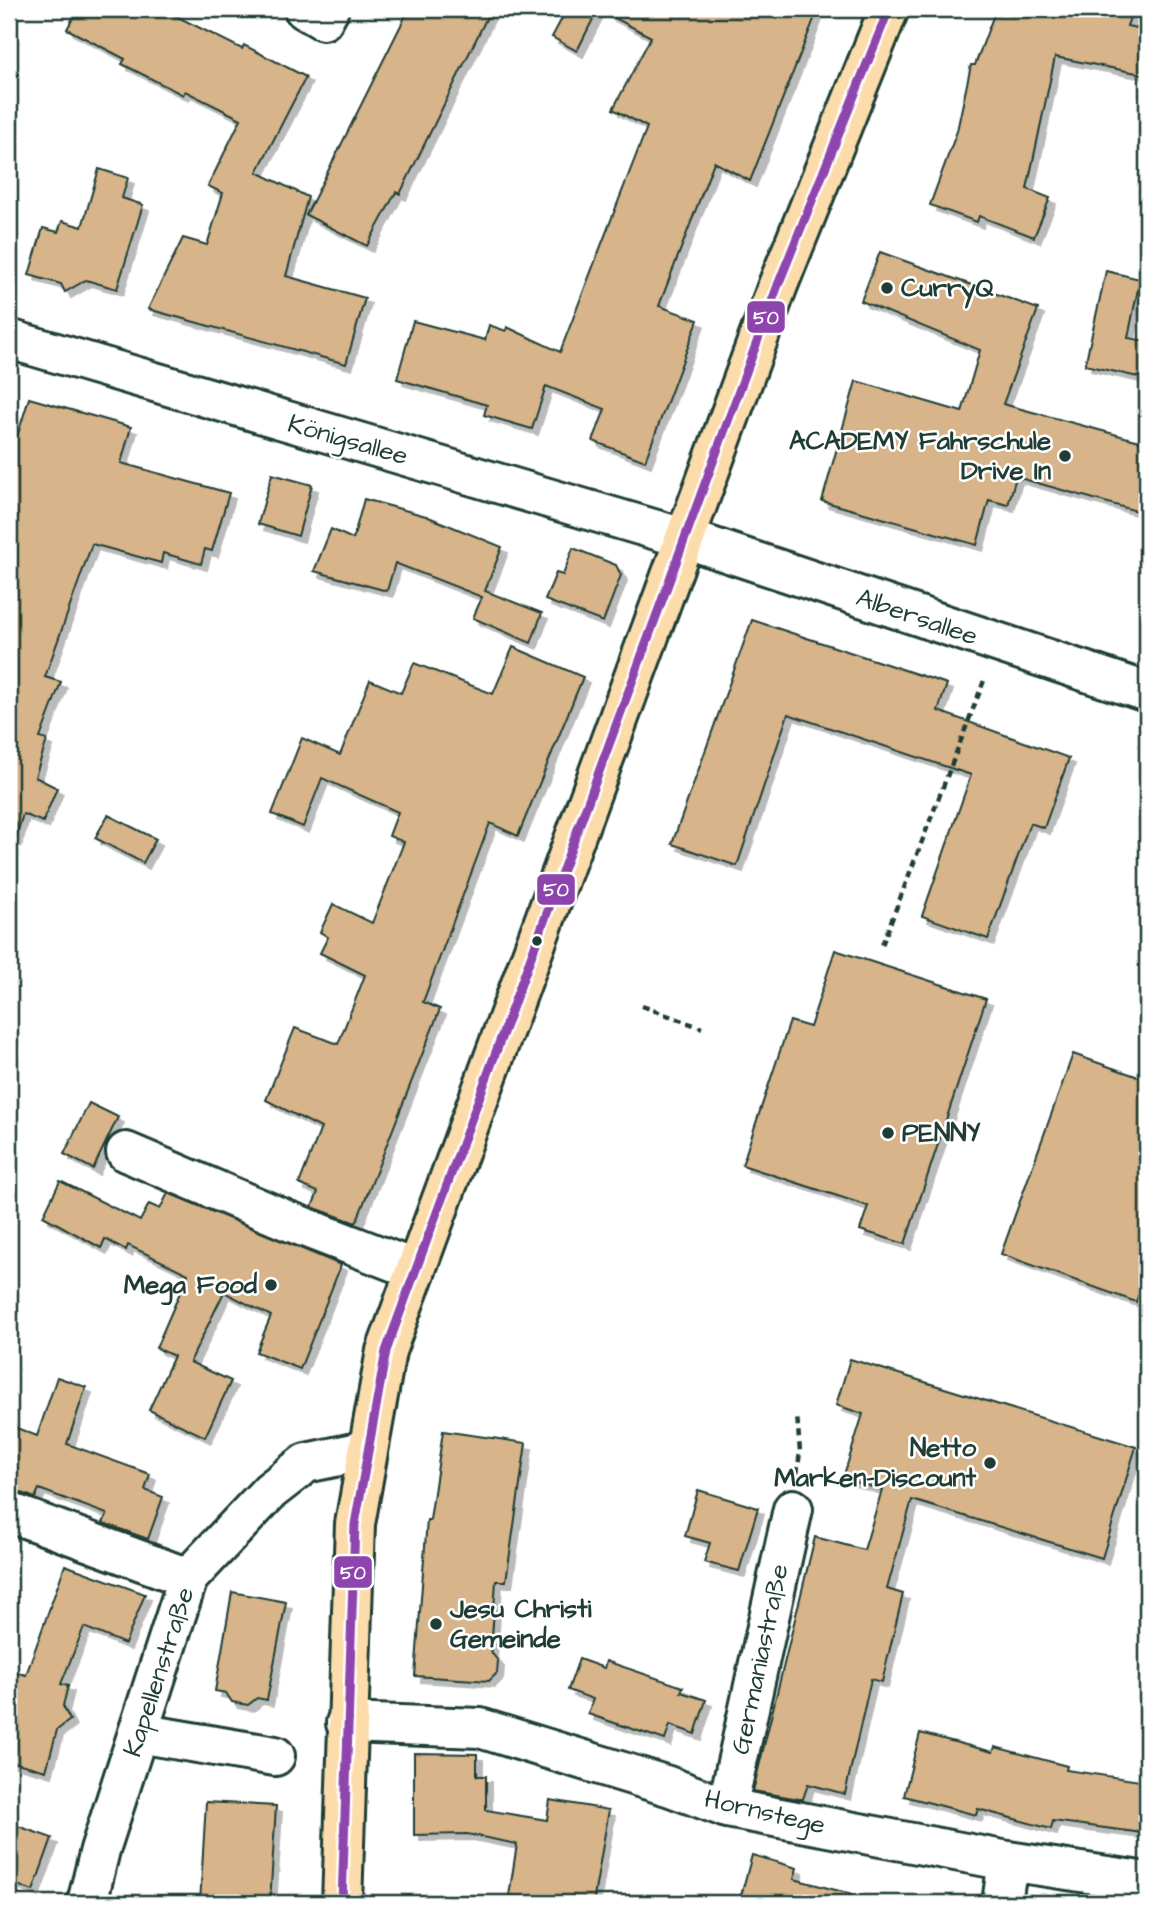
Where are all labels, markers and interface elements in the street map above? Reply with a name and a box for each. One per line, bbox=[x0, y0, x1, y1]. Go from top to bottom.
place label: CurryQ bbox=[901, 270, 995, 309]
marker: CurryQ bbox=[879, 280, 895, 296]
line badge: 50 bbox=[746, 300, 786, 334]
text: 50 bbox=[753, 305, 779, 332]
street label: Königsallee bbox=[283, 406, 412, 476]
place label: ACADEMY Fahrschule Drive In bbox=[789, 423, 1051, 489]
marker: ACADEMY Fahrschule Drive In bbox=[1057, 448, 1073, 464]
street label: Albersallee bbox=[851, 579, 983, 655]
line badge: 50 bbox=[536, 873, 576, 906]
text: 50 bbox=[543, 877, 569, 904]
unlabelled marker bbox=[530, 934, 544, 948]
place label: PENNY bbox=[902, 1115, 981, 1151]
marker: PENNY bbox=[880, 1125, 896, 1141]
place label: Mega Food bbox=[124, 1267, 258, 1306]
marker: Mega Food bbox=[263, 1277, 279, 1293]
place label: Netto Marken-Discount bbox=[774, 1430, 976, 1496]
marker: Netto Marken-Discount bbox=[982, 1455, 998, 1471]
line badge: 50 bbox=[333, 1555, 373, 1589]
text: 50 bbox=[340, 1560, 366, 1587]
street label: Germaniastraße bbox=[722, 1561, 798, 1757]
street label: Kapellenstraße bbox=[115, 1583, 203, 1761]
place label: Jesu Christi Gemeinde bbox=[449, 1591, 592, 1657]
marker: Jesu Christi Gemeinde bbox=[428, 1616, 444, 1632]
street label: Hornstege bbox=[701, 1781, 829, 1845]

